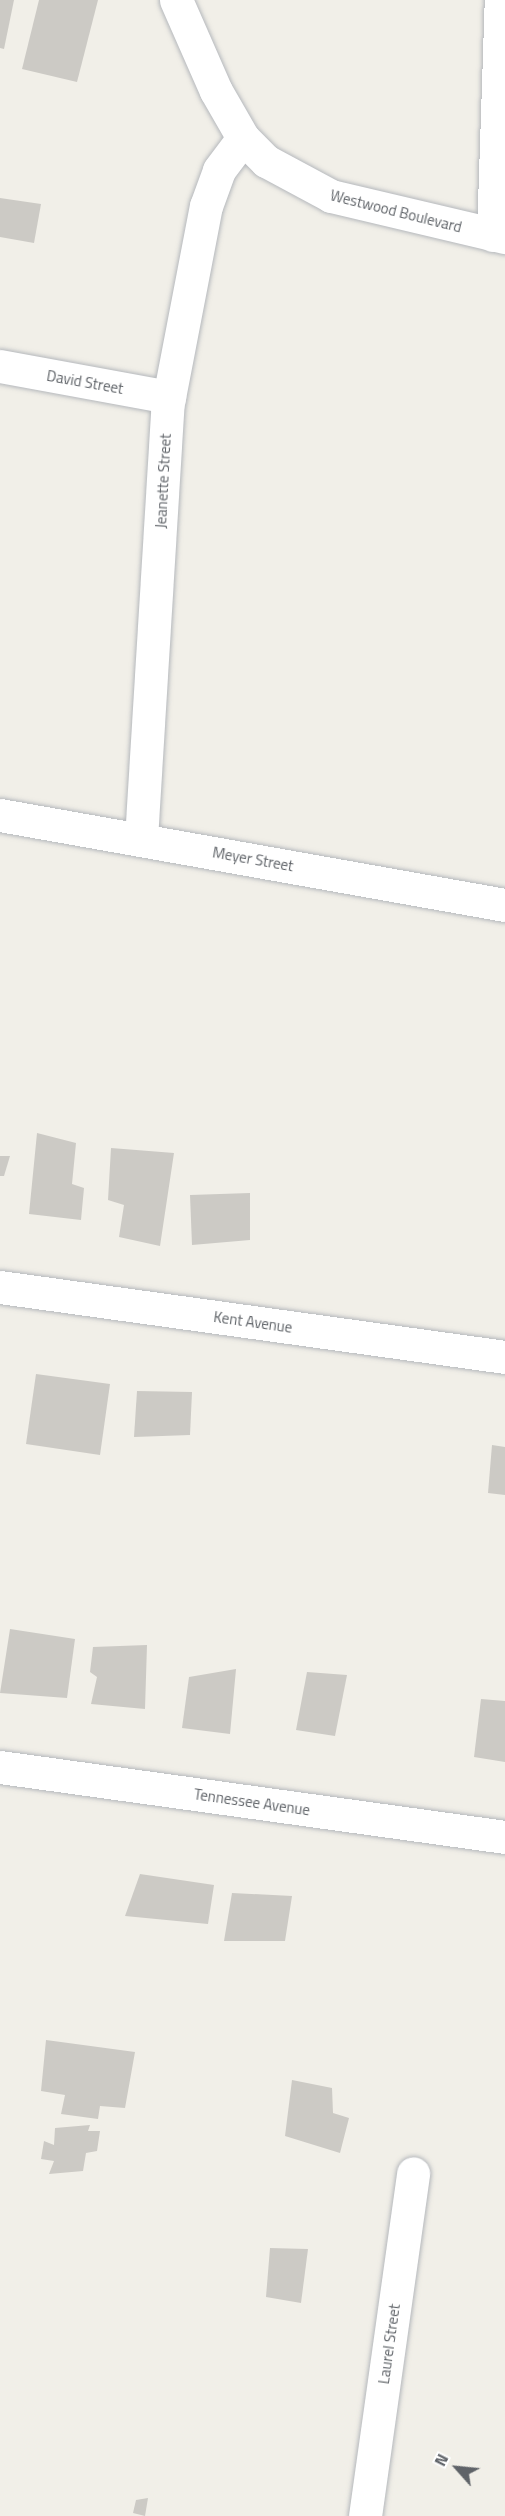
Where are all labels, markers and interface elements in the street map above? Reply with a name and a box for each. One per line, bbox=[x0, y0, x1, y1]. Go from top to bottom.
street label: Westwood Boulevard bbox=[328, 186, 464, 236]
street label: David Street bbox=[45, 366, 125, 398]
street label: Jeanette Street bbox=[152, 433, 174, 529]
street label: Meyer Street bbox=[211, 843, 295, 875]
street label: Kent Avenue bbox=[212, 1308, 294, 1336]
street label: Tennessee Avenue bbox=[193, 1785, 311, 1819]
street label: Laurel Street bbox=[374, 2303, 404, 2385]
north arrow bbox=[427, 2438, 487, 2498]
text: N bbox=[428, 2449, 454, 2470]

